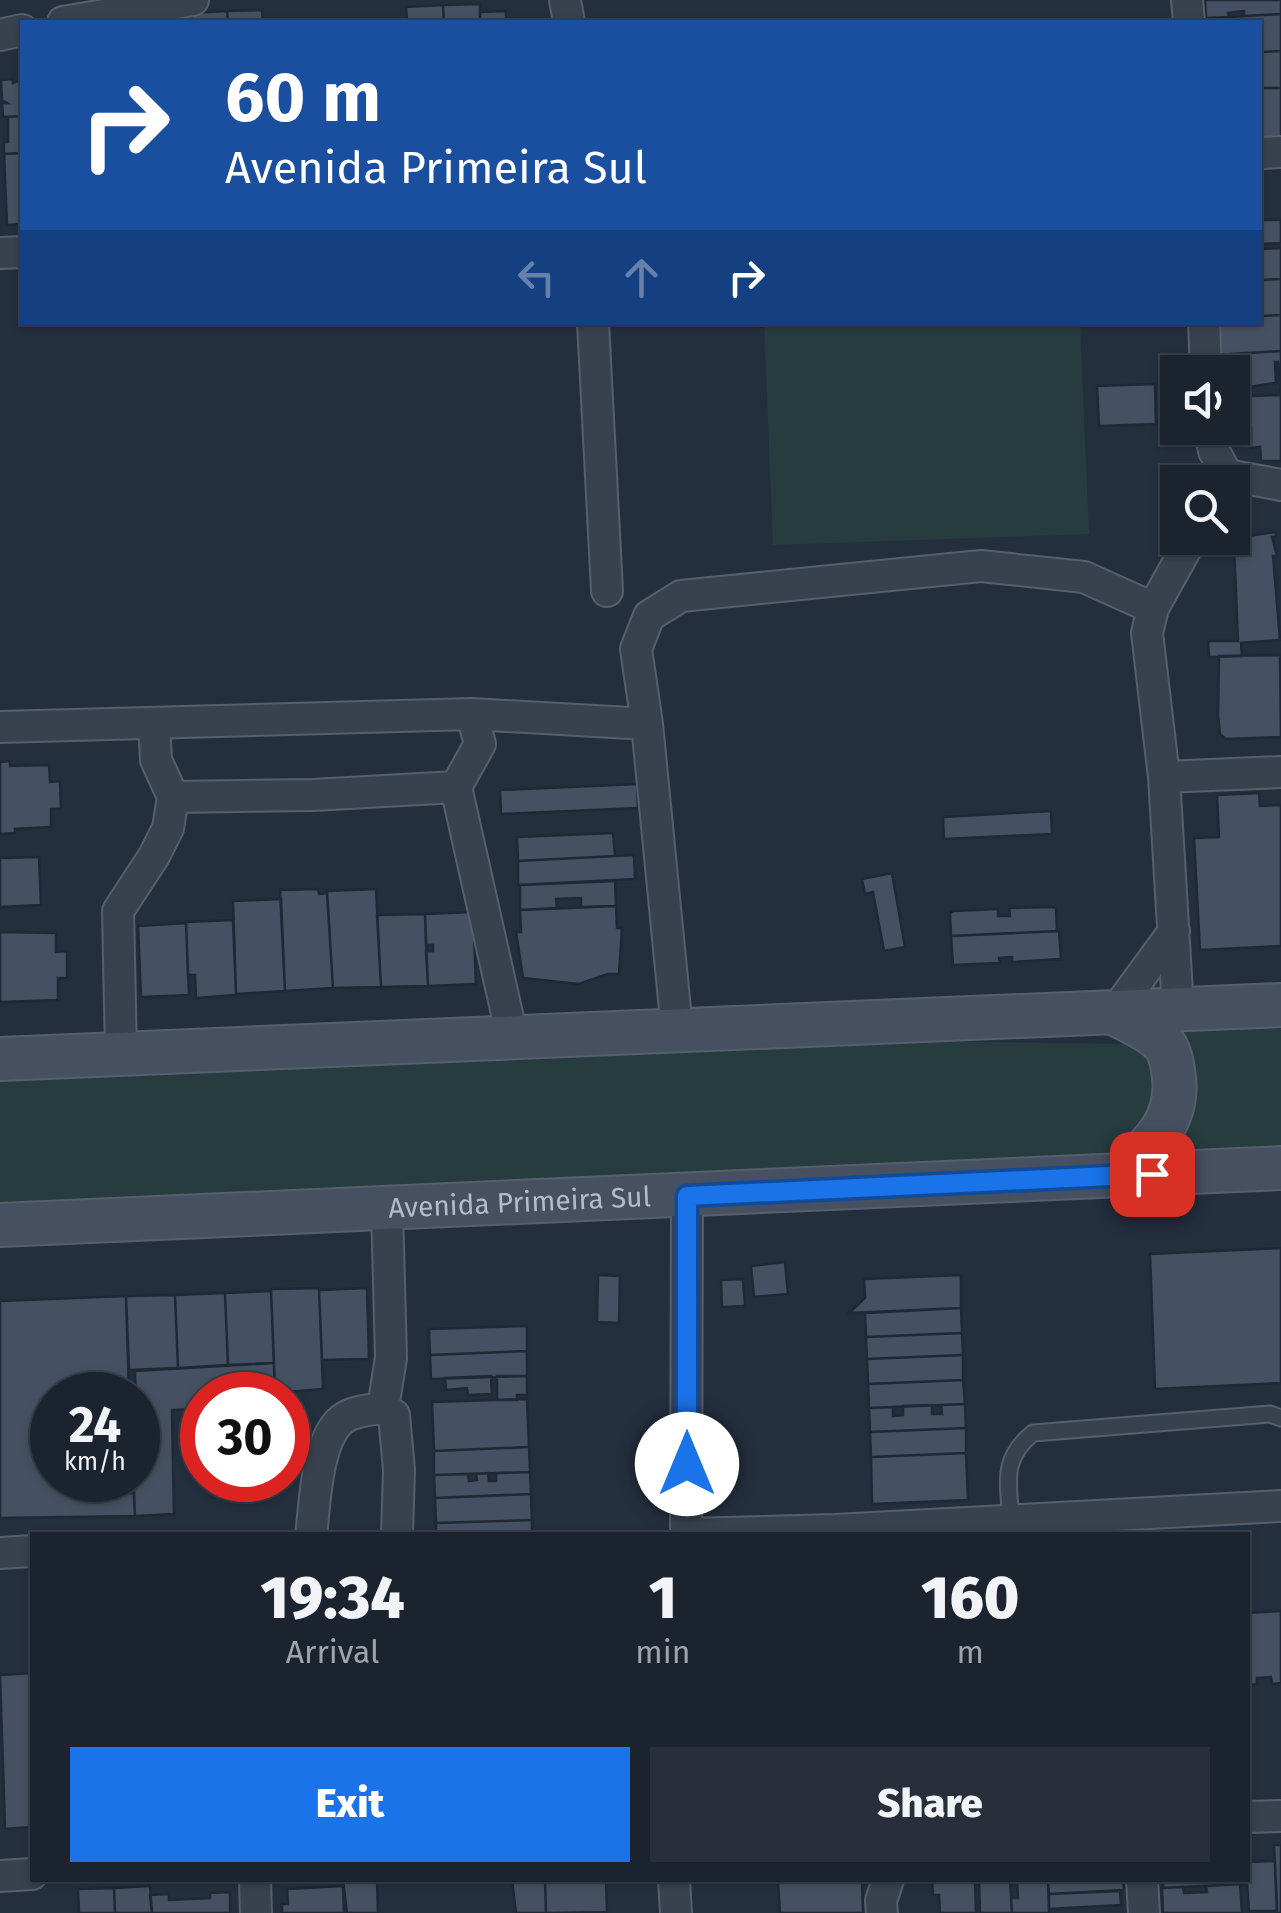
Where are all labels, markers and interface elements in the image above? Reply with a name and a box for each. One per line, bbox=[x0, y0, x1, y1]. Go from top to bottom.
text: 60 m bbox=[225, 56, 381, 140]
icon: right bbox=[60, 60, 190, 190]
text: Avenida Primeira Sul bbox=[225, 141, 647, 195]
icon: left bbox=[509, 250, 564, 305]
icon: ahead bbox=[614, 250, 669, 305]
icon: right bbox=[719, 250, 774, 305]
map controls bbox=[1160, 355, 1250, 555]
button: sound bbox=[1160, 355, 1250, 445]
button: search bbox=[1160, 465, 1250, 555]
pin bbox=[1110, 1132, 1195, 1217]
icon: arrive bbox=[1125, 1147, 1180, 1202]
street label: Avenida Primeira Sul bbox=[388, 1180, 651, 1224]
speed limit sign: 30 bbox=[180, 1372, 310, 1502]
text: 24 bbox=[69, 1395, 121, 1455]
position arrow bbox=[635, 1412, 739, 1516]
text: km/h bbox=[64, 1447, 126, 1477]
text: 19:34 bbox=[261, 1562, 405, 1634]
text: 1 bbox=[649, 1562, 677, 1634]
text: 160 bbox=[921, 1562, 1019, 1634]
text: Arrival bbox=[286, 1633, 380, 1671]
text: min bbox=[635, 1633, 690, 1671]
text: m bbox=[957, 1633, 984, 1671]
button: Exit bbox=[70, 1747, 630, 1862]
button: Share bbox=[650, 1747, 1210, 1862]

